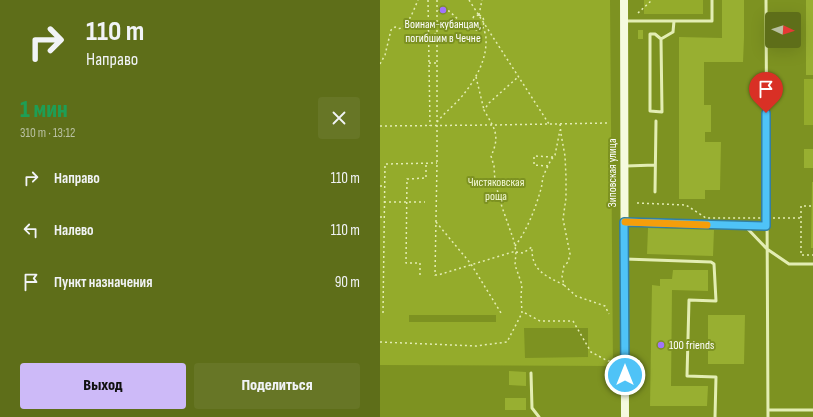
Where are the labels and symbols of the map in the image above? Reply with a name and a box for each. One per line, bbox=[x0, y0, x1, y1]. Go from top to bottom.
marker: Воинам-кубанцам, погибшим в Чечне bbox=[438, 5, 448, 15]
north arrow bbox=[765, 12, 801, 48]
place label: Воинам-кубанцам, погибшим в Чечне bbox=[405, 17, 481, 46]
pin bbox=[749, 72, 783, 113]
street label: Зиповская улица bbox=[605, 138, 620, 208]
park label: Чистяковская роща bbox=[468, 175, 525, 204]
place label: 100 friends bbox=[669, 338, 714, 353]
marker: 100 friends bbox=[656, 340, 666, 350]
position arrow bbox=[604, 354, 646, 396]

